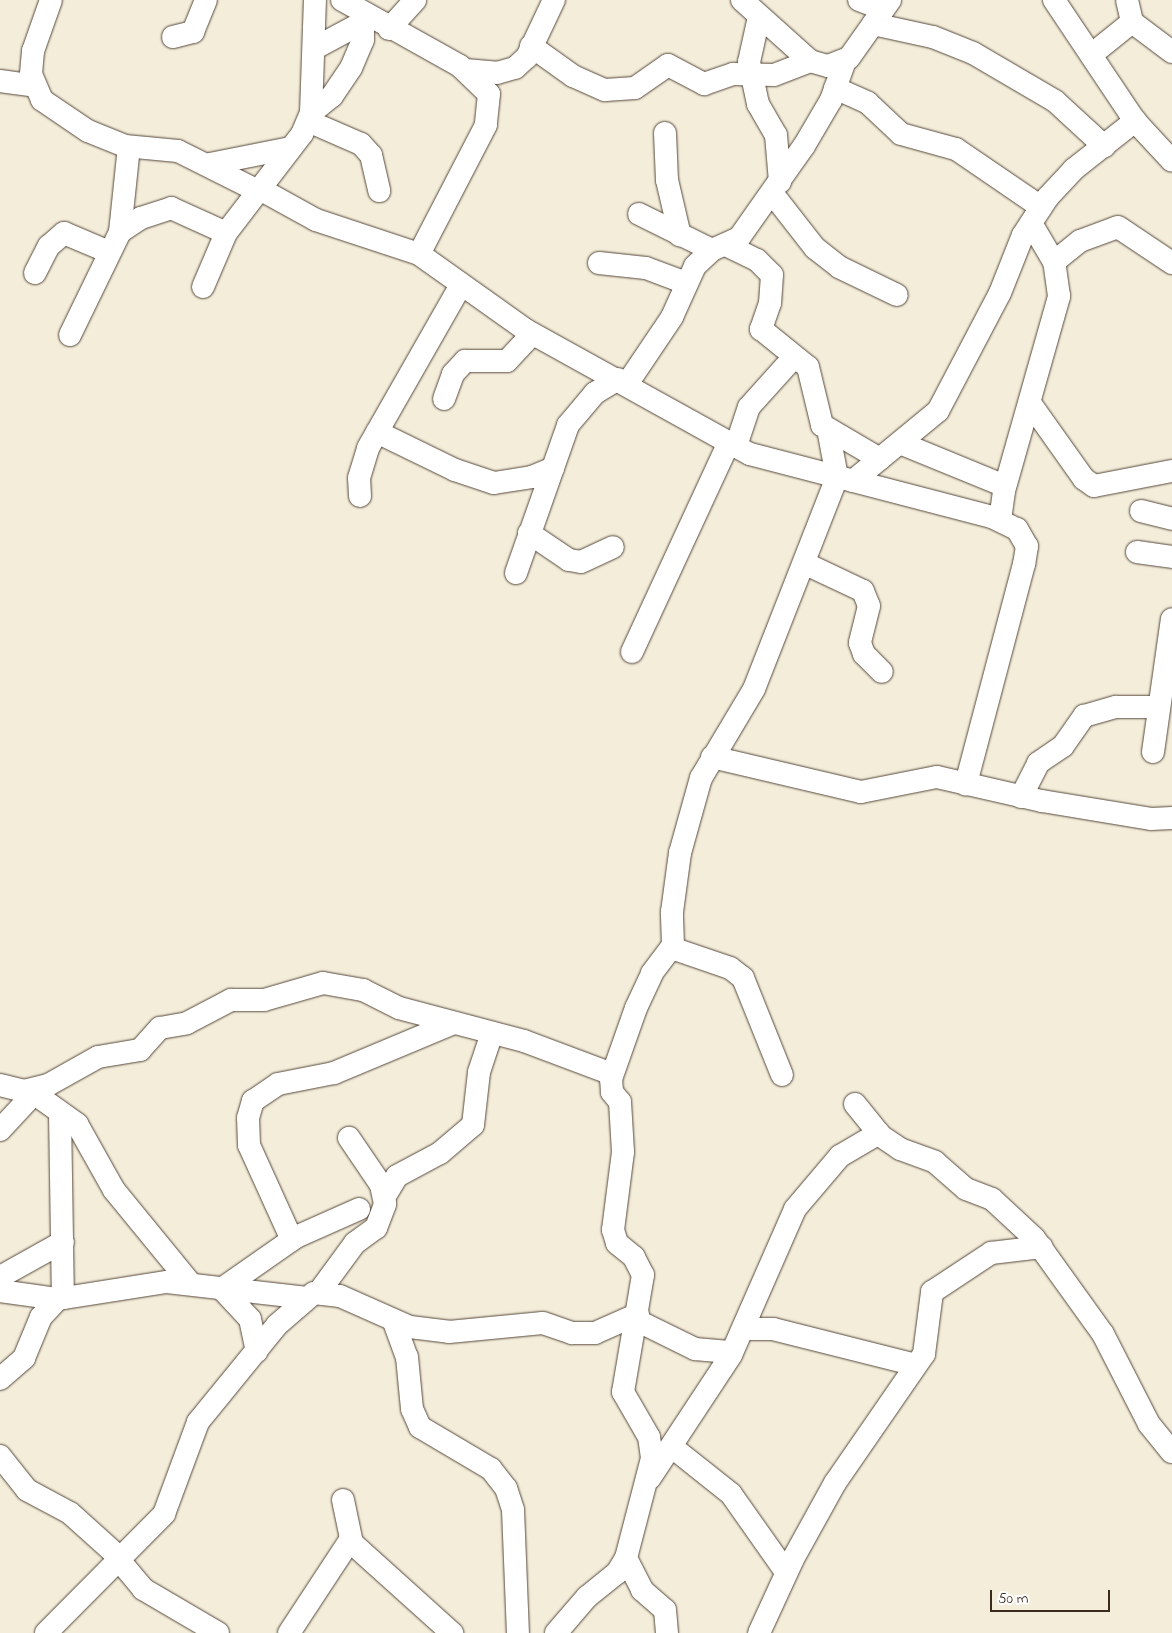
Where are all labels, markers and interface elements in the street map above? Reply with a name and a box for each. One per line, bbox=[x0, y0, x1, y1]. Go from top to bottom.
scale bar bbox=[992, 1580, 1112, 1612]
text: 50 m bbox=[998, 1588, 1028, 1610]

